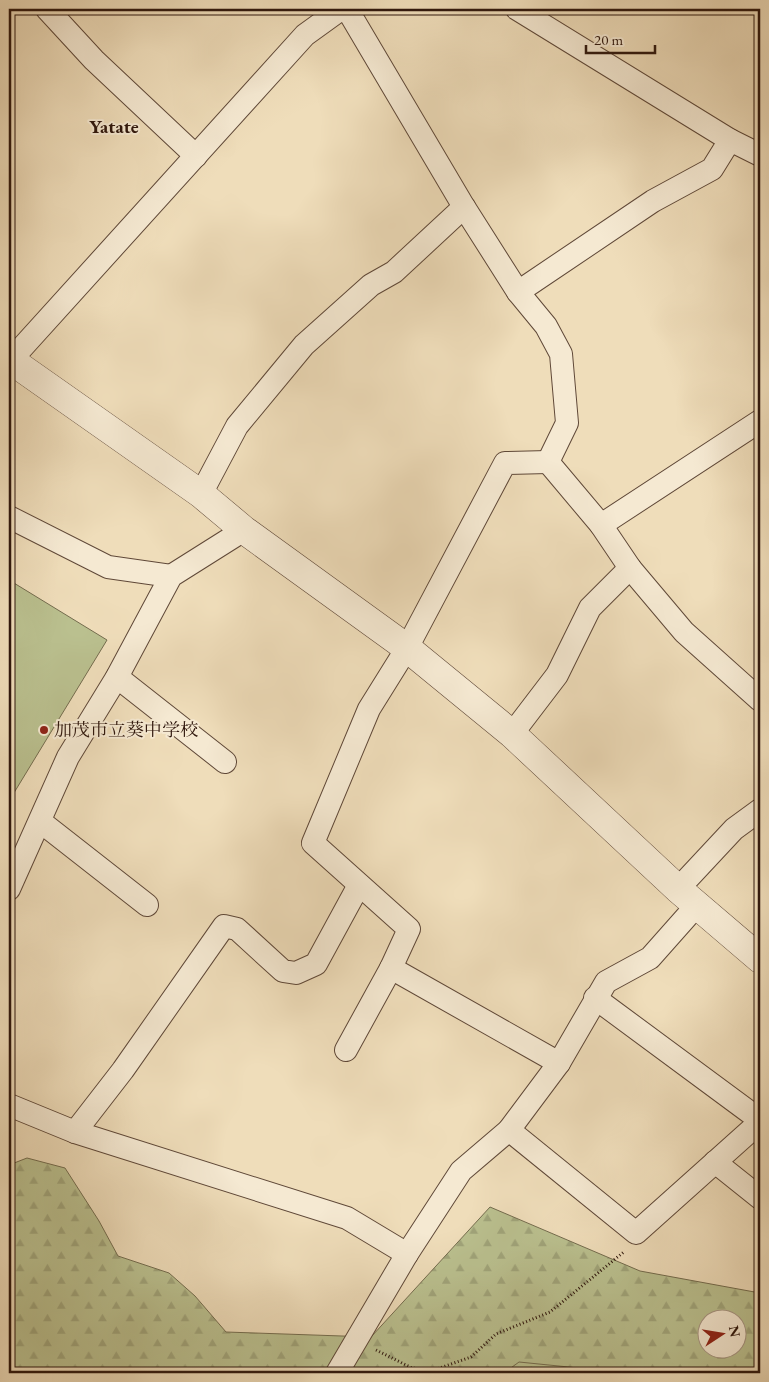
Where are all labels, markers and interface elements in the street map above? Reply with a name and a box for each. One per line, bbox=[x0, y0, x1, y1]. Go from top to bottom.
scale bar bbox=[586, 22, 655, 54]
text: 20 m bbox=[594, 30, 623, 49]
district label: Yatate bbox=[89, 114, 139, 139]
place label: 加茂市立葵中学校 bbox=[54, 718, 198, 741]
marker: 加茂市立葵中学校 bbox=[38, 724, 50, 736]
north arrow bbox=[696, 1310, 746, 1360]
text: N bbox=[725, 1324, 745, 1339]

